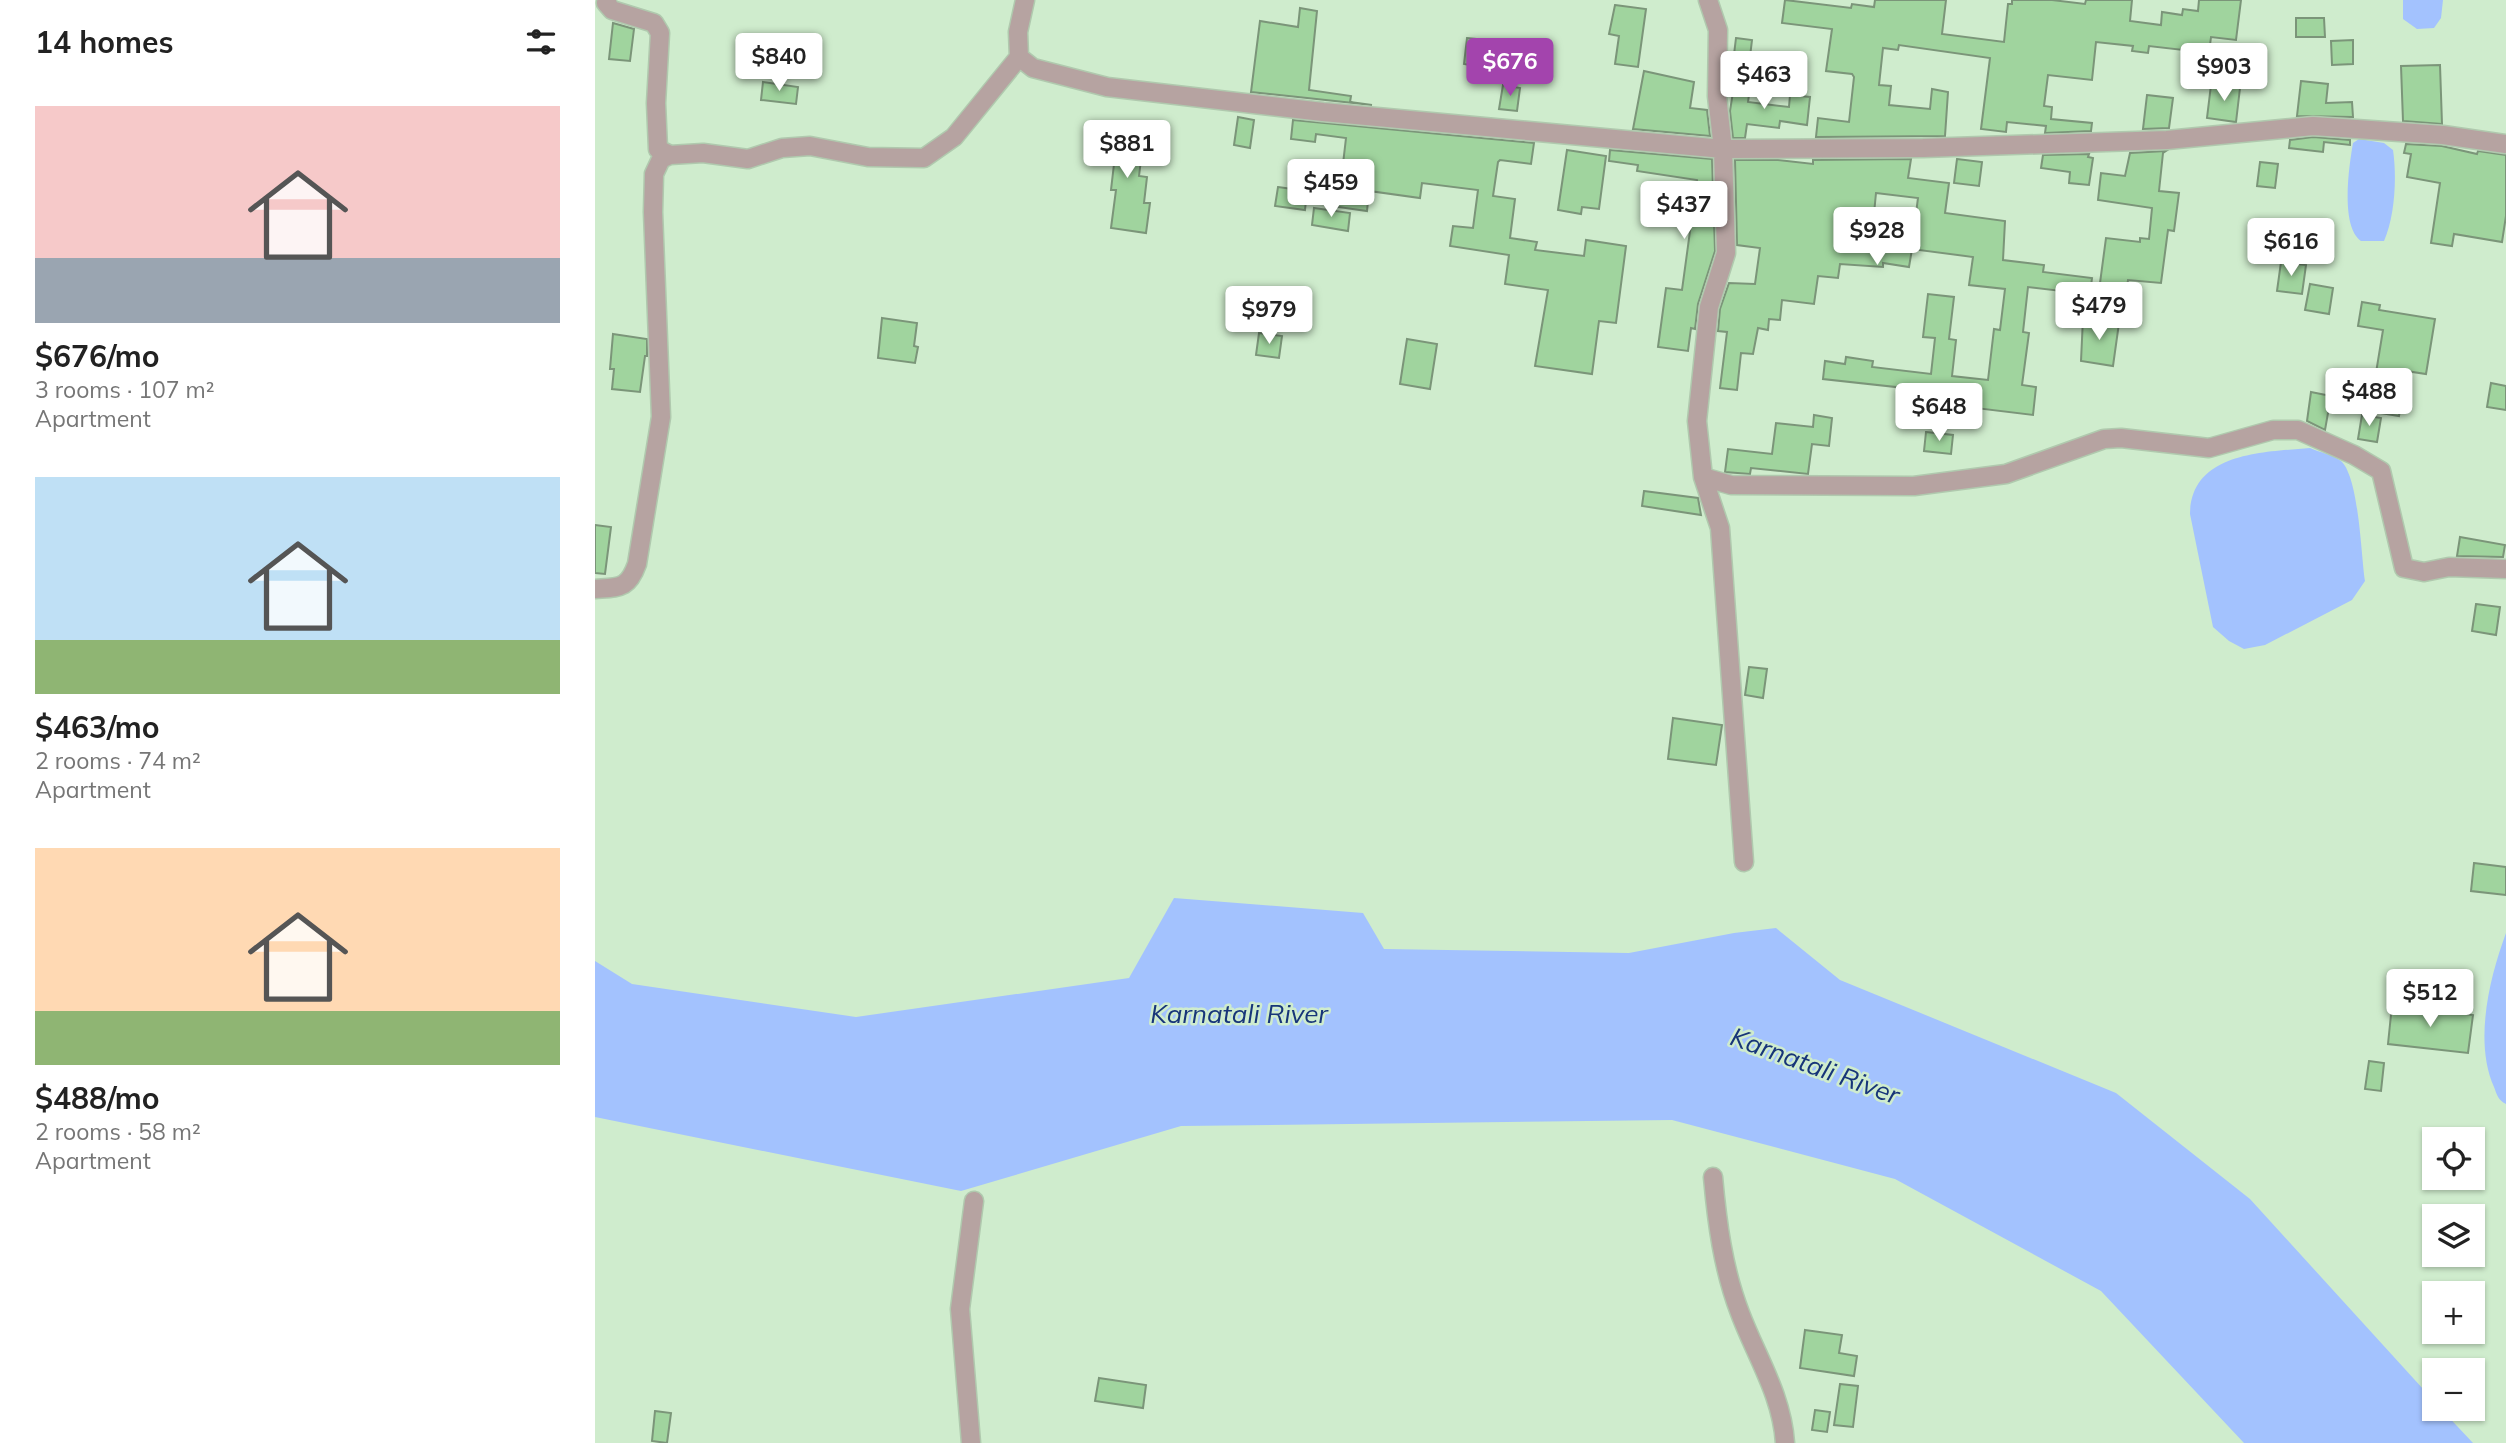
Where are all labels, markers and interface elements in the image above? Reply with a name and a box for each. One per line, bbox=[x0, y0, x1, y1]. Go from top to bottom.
text: 14 homes bbox=[35, 23, 174, 61]
icon: filters bbox=[522, 23, 560, 61]
pin: $840 bbox=[738, 34, 820, 93]
pin: $676 bbox=[1469, 38, 1551, 98]
text: $840 bbox=[751, 41, 807, 70]
pin: $903 bbox=[2183, 43, 2265, 103]
text: $676 bbox=[1482, 46, 1538, 75]
text: $903 bbox=[2196, 51, 2252, 80]
pin: $463 bbox=[1723, 52, 1805, 111]
text: $463 bbox=[1736, 59, 1792, 88]
pin: $881 bbox=[1086, 120, 1168, 180]
text: $881 bbox=[1099, 128, 1155, 157]
icon: home bbox=[235, 152, 361, 278]
pin: $459 bbox=[1290, 160, 1372, 219]
text: $459 bbox=[1303, 167, 1359, 196]
pin: $437 bbox=[1643, 182, 1725, 241]
text: $437 bbox=[1656, 189, 1712, 218]
pin: $928 bbox=[1836, 208, 1918, 267]
text: $928 bbox=[1849, 215, 1905, 244]
pin: $616 bbox=[2250, 218, 2332, 278]
text: $616 bbox=[2263, 226, 2319, 255]
pin: $479 bbox=[2058, 282, 2140, 342]
pin: $979 bbox=[1228, 286, 1310, 346]
text: $479 bbox=[2071, 290, 2127, 319]
text: $979 bbox=[1241, 294, 1297, 323]
text: $676/mo bbox=[35, 337, 159, 375]
pin: $488 bbox=[2328, 368, 2410, 428]
text: 3 rooms · 107 m² bbox=[35, 375, 215, 404]
text: $488 bbox=[2341, 376, 2397, 405]
pin: $648 bbox=[1898, 384, 1980, 443]
text: $648 bbox=[1911, 391, 1967, 420]
text: Apartment bbox=[35, 404, 151, 433]
icon: home bbox=[235, 523, 361, 649]
text: $463/mo bbox=[35, 708, 159, 746]
text: 2 rooms · 74 m² bbox=[35, 746, 201, 775]
text: Apartment bbox=[35, 775, 151, 804]
icon: home bbox=[235, 894, 361, 1020]
pin: $512 bbox=[2389, 970, 2471, 1029]
text: $512 bbox=[2402, 977, 2458, 1006]
water label: Karnatali River bbox=[1150, 997, 1329, 1030]
water label: Karnatali River bbox=[1726, 1020, 1906, 1112]
text: $488/mo bbox=[35, 1079, 159, 1117]
text: 2 rooms · 58 m² bbox=[35, 1117, 201, 1146]
map controls bbox=[2422, 1127, 2485, 1421]
button: locate bbox=[2422, 1127, 2485, 1190]
text: Apartment bbox=[35, 1146, 151, 1175]
button: layers bbox=[2422, 1204, 2485, 1267]
button: + bbox=[2422, 1281, 2485, 1344]
button: − bbox=[2422, 1358, 2485, 1421]

